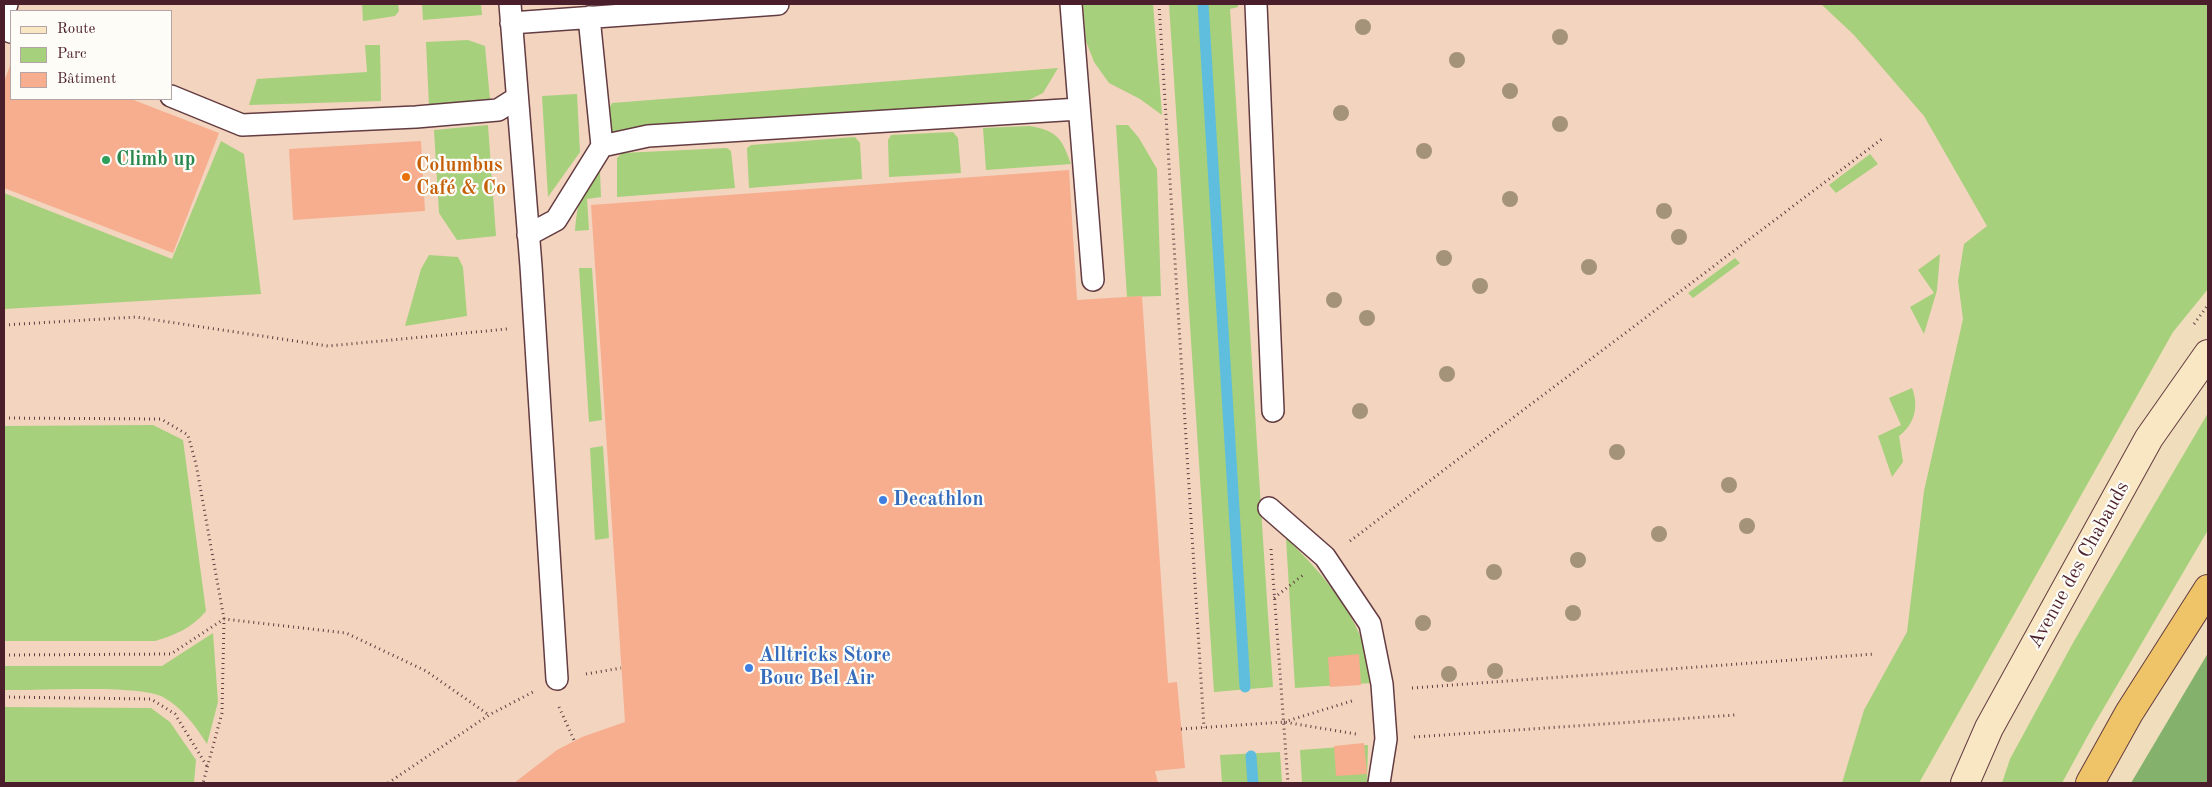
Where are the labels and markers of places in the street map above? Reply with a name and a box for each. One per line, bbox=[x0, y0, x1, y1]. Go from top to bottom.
place label: Climb up bbox=[116, 148, 195, 172]
marker: Climb up bbox=[100, 154, 112, 166]
place label: Columbus Café & Co bbox=[416, 154, 506, 201]
marker: Columbus Café & Co bbox=[400, 171, 412, 183]
place label: Decathlon bbox=[893, 488, 984, 512]
marker: Decathlon bbox=[877, 494, 889, 506]
place label: Alltricks Store Bouc Bel Air bbox=[759, 644, 891, 691]
marker: Alltricks Store Bouc Bel Air bbox=[743, 662, 755, 674]

